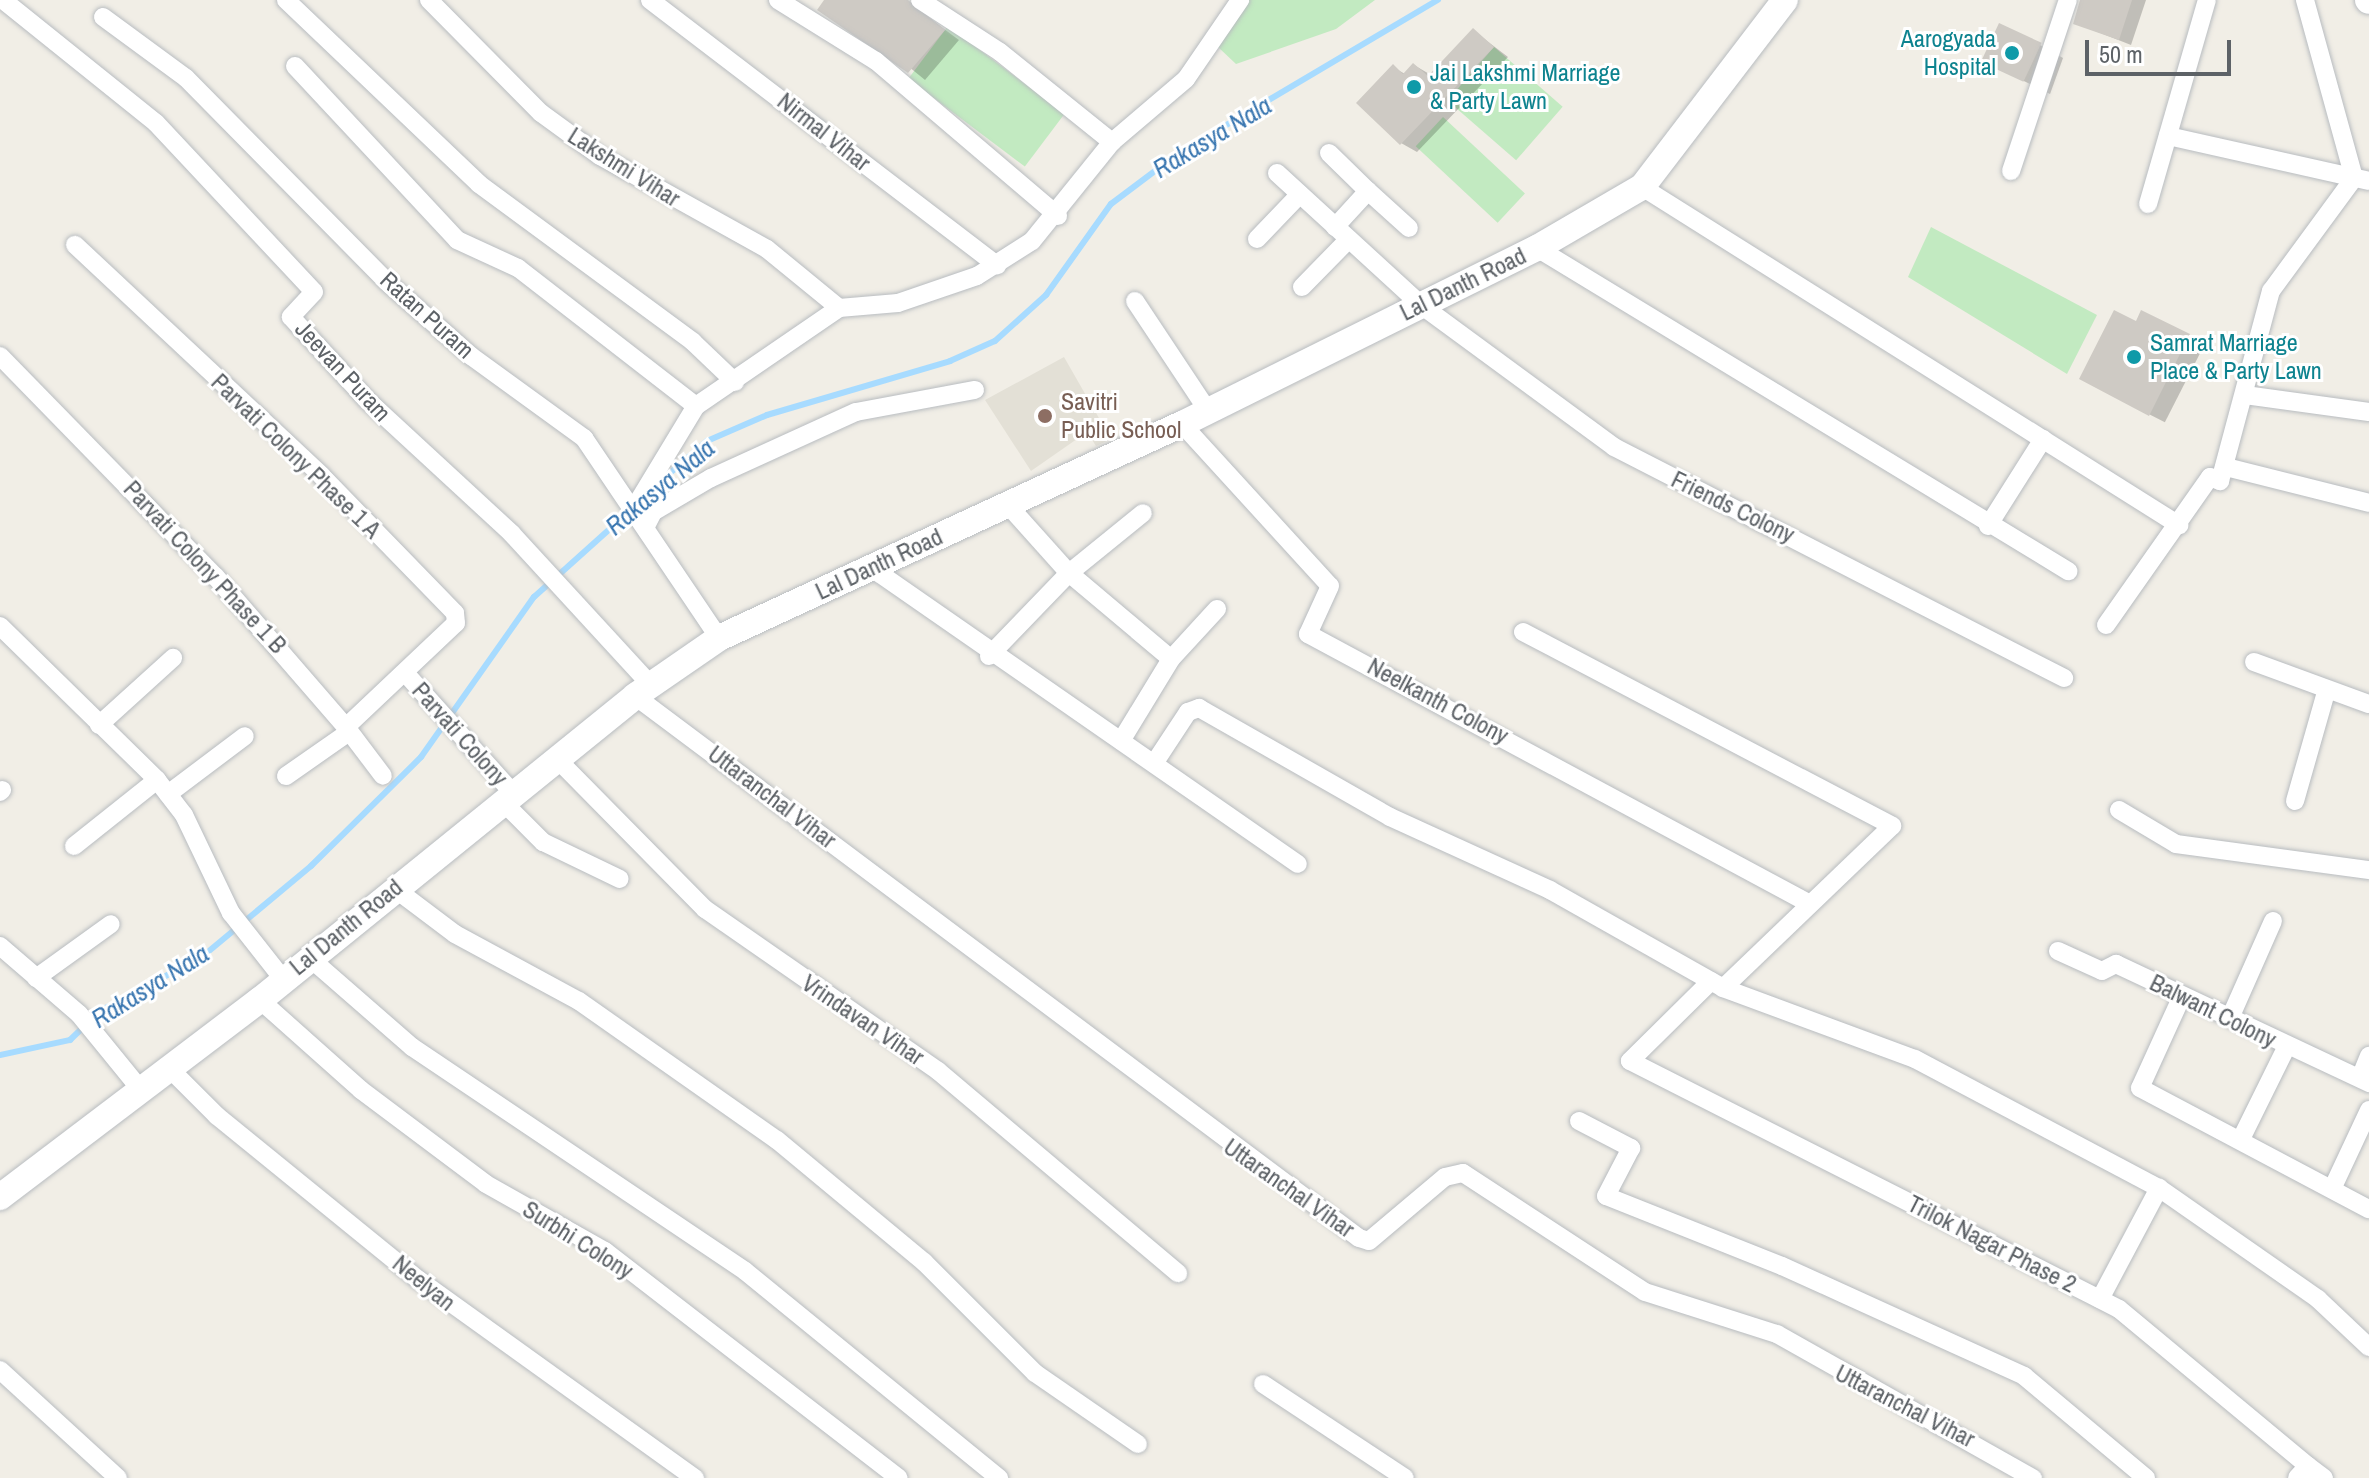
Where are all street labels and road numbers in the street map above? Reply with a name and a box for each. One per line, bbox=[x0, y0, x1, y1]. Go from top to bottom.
street label: Nirmal Vihar bbox=[772, 87, 876, 177]
street label: Lakshmi Vihar bbox=[563, 121, 685, 213]
street label: Lal Danth Road bbox=[1395, 241, 1531, 327]
street label: Ratan Puram bbox=[374, 266, 480, 364]
street label: Jeevan Puram bbox=[289, 315, 397, 427]
street label: Parvati Colony Phase 1 A bbox=[205, 367, 387, 545]
street label: Friends Colony bbox=[1667, 465, 1799, 549]
street label: Parvati Colony Phase 1 B bbox=[118, 475, 292, 659]
street label: Lal Danth Road bbox=[811, 522, 947, 606]
street label: Neelkanth Colony bbox=[1363, 652, 1513, 750]
street label: Parvati Colony bbox=[406, 676, 514, 792]
street label: Uttaranchal Vihar bbox=[702, 740, 842, 854]
street label: Lal Danth Road bbox=[284, 873, 408, 981]
street label: Balwant Colony bbox=[2145, 968, 2281, 1054]
street label: Vrindavan Vihar bbox=[796, 969, 930, 1071]
street label: Uttaranchal Vihar bbox=[1218, 1132, 1360, 1244]
street label: Trilok Nagar Phase 2 bbox=[1903, 1189, 2081, 1299]
street label: Surbhi Colony bbox=[517, 1195, 639, 1285]
street label: Neelyan bbox=[387, 1249, 461, 1317]
street label: Uttaranchal Vihar bbox=[1830, 1358, 1980, 1454]

